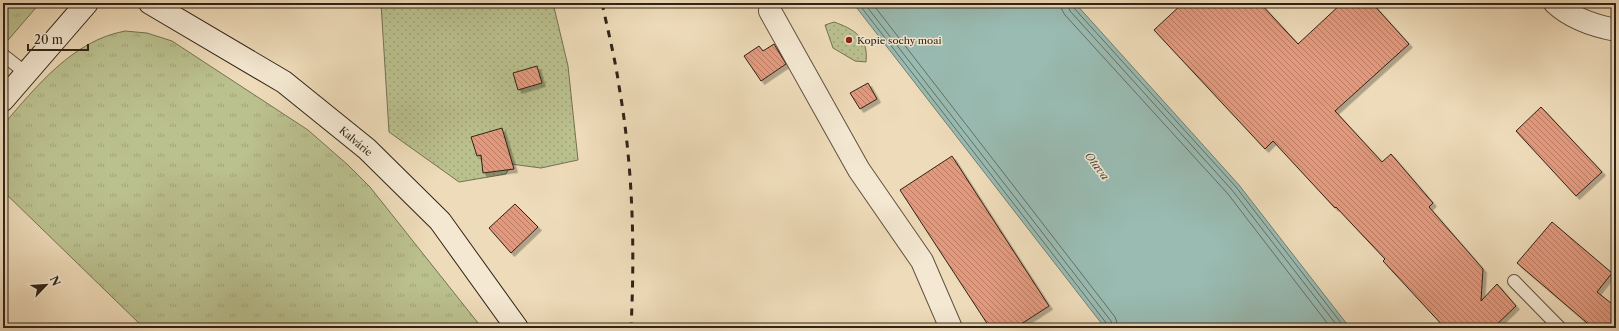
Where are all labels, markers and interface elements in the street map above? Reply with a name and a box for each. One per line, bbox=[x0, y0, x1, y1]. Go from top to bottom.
scale bar bbox=[28, 26, 88, 52]
text: 20 m bbox=[34, 32, 63, 47]
place label: Kopie sochy moai bbox=[857, 34, 941, 47]
marker: Kopie sochy moai bbox=[844, 35, 854, 45]
street label: Kalvárie bbox=[336, 124, 375, 159]
water label: Otava bbox=[1082, 149, 1112, 183]
north arrow bbox=[26, 265, 66, 305]
text: N bbox=[47, 273, 64, 288]

